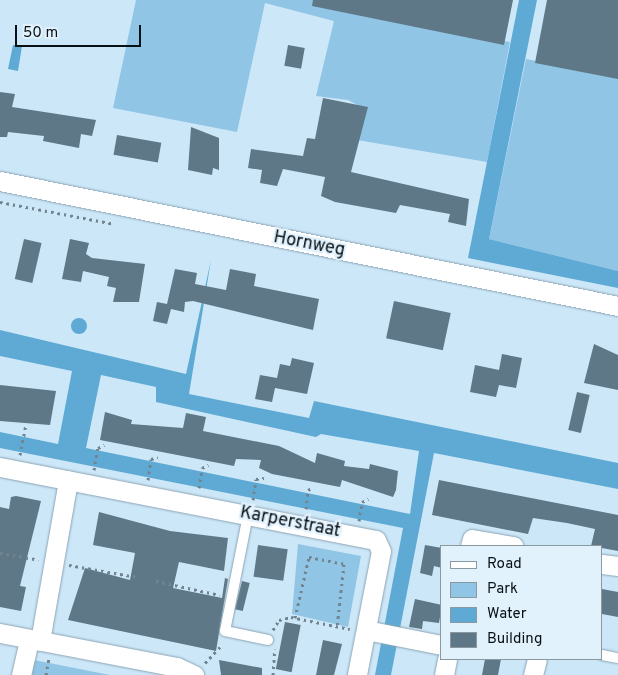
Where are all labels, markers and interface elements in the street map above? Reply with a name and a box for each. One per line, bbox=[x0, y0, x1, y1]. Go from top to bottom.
scale bar bbox=[18, 15, 144, 47]
text: 50 m bbox=[23, 24, 58, 43]
street label: Hornweg bbox=[271, 228, 347, 262]
street label: Karperstraat bbox=[238, 503, 342, 543]
legend bbox=[440, 545, 603, 660]
text: Road bbox=[487, 555, 522, 574]
text: Park bbox=[487, 580, 518, 599]
text: Water bbox=[487, 605, 526, 624]
text: Building bbox=[487, 630, 542, 649]

